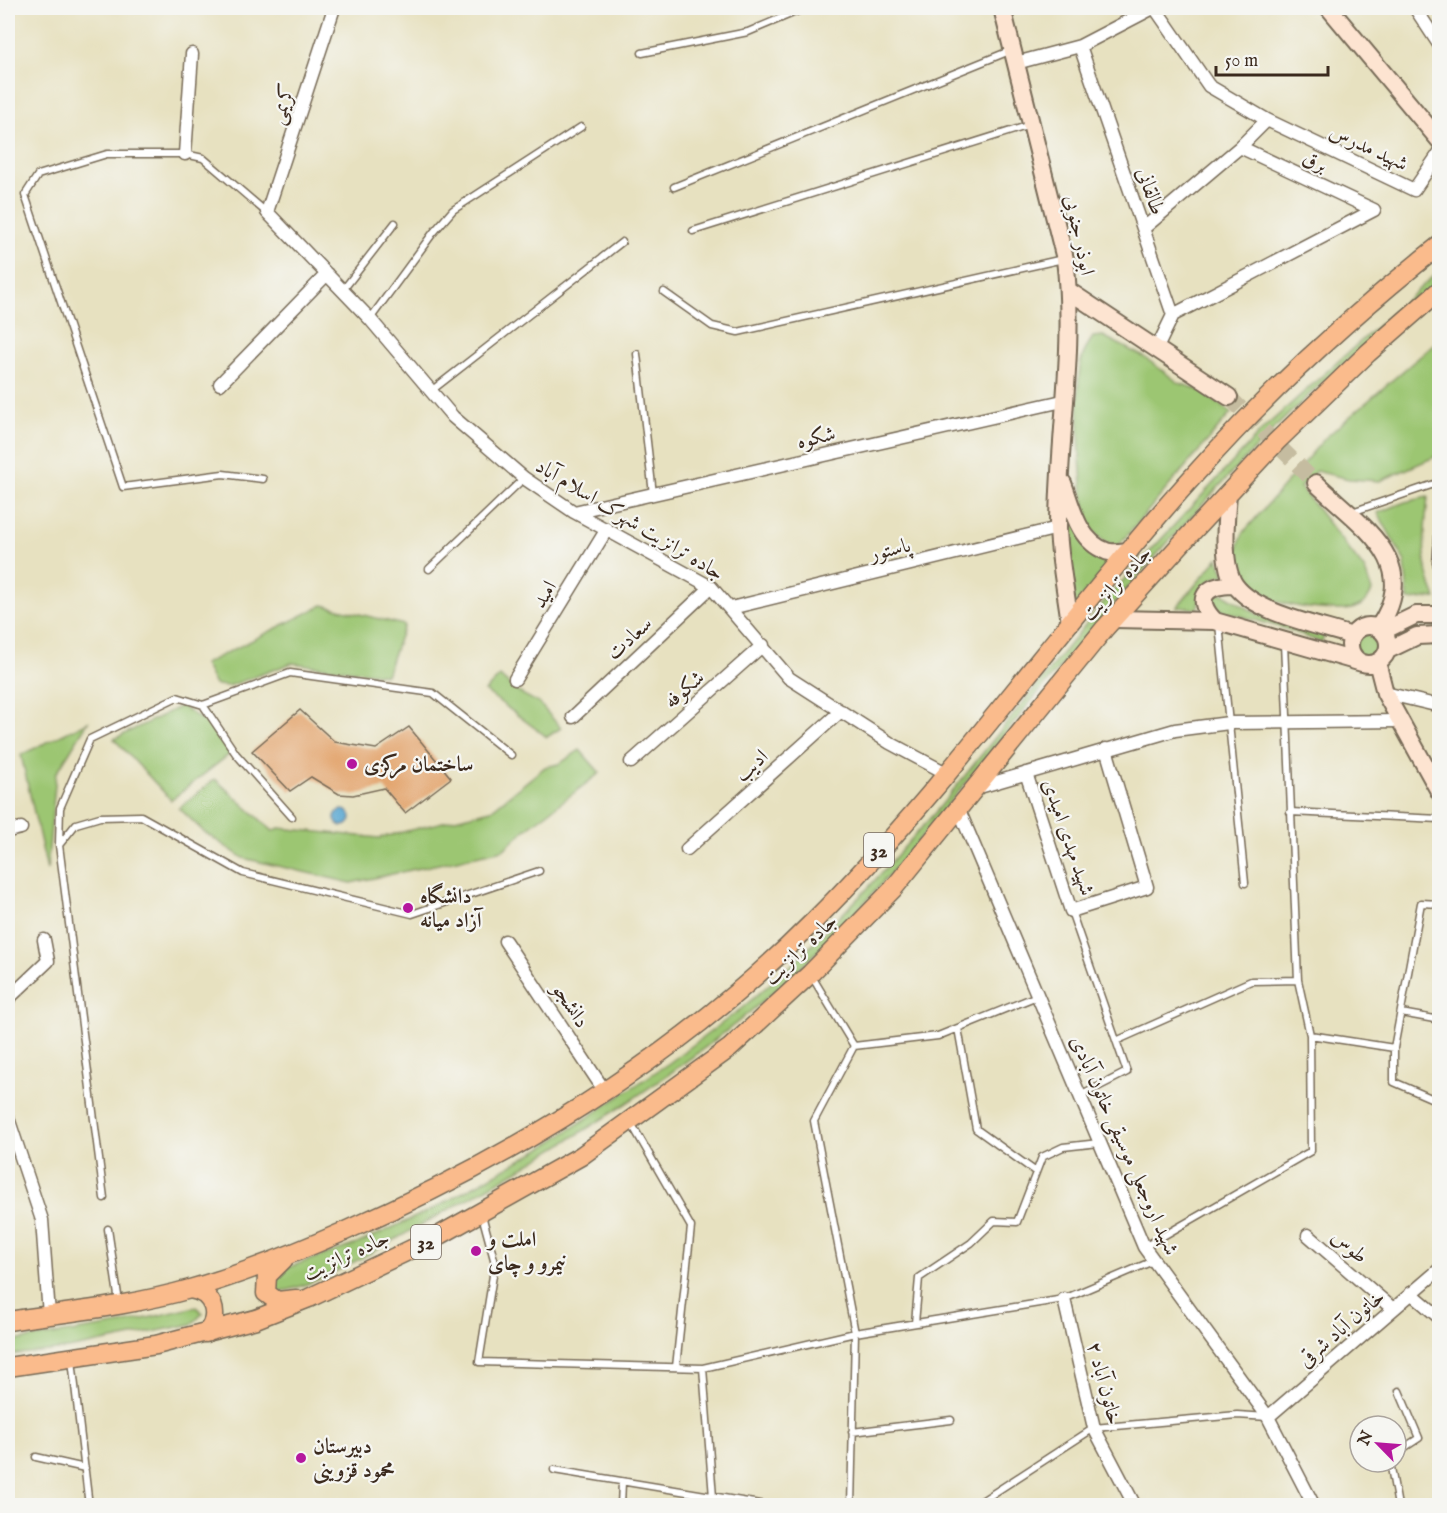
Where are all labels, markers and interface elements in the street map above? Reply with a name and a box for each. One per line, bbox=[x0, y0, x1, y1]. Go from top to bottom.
scale bar bbox=[1216, 39, 1328, 77]
text: 50 m bbox=[1225, 50, 1258, 73]
street label: کریمی bbox=[264, 81, 303, 128]
street label: شهید مدرس bbox=[1325, 118, 1412, 178]
street label: برق bbox=[1298, 145, 1331, 180]
street label: طالقانی bbox=[1129, 164, 1170, 219]
street label: ابوذر جنوبی bbox=[1057, 193, 1100, 278]
street label: شکوه bbox=[794, 421, 839, 456]
street label: جاده ترانزیت شهرک اسلام آباد bbox=[528, 452, 729, 590]
street label: پاستور bbox=[865, 532, 915, 569]
street label: جاده ترانزیت bbox=[1076, 541, 1158, 627]
street label: امید bbox=[527, 576, 564, 614]
street label: سعادت bbox=[601, 611, 659, 667]
street label: شکوفه bbox=[659, 665, 711, 715]
street label: ادیب bbox=[729, 744, 775, 788]
place label: ساختمان مرکزی bbox=[364, 752, 473, 779]
marker: ساختمان مرکزی bbox=[345, 757, 359, 771]
street label: شهید مهدی امیدی bbox=[1035, 775, 1100, 899]
road number: 32 bbox=[864, 833, 894, 867]
place label: دانشگاه آزاد میانه bbox=[420, 882, 484, 935]
marker: دانشگاه آزاد میانه bbox=[401, 901, 415, 915]
street label: جاده ترانزیت bbox=[758, 908, 844, 992]
street label: دانشجو bbox=[544, 976, 595, 1034]
street label: شهید اروجعلی موسیقی خاتون آبادی bbox=[1062, 1031, 1185, 1260]
street label: طوس bbox=[1325, 1224, 1373, 1270]
street label: جاده ترانزیت bbox=[299, 1225, 394, 1288]
road number: 32 bbox=[411, 1225, 441, 1259]
place label: املت و نیمرو و چای bbox=[486, 1227, 566, 1278]
marker: املت و نیمرو و چای bbox=[469, 1244, 483, 1258]
street label: خاتون آباد شرقی bbox=[1292, 1283, 1391, 1374]
street label: خاتون آباد ۲ bbox=[1080, 1339, 1129, 1428]
north arrow bbox=[1348, 1414, 1408, 1474]
text: N bbox=[1354, 1428, 1378, 1450]
place label: دبیرستان محمود قزوینی bbox=[313, 1434, 395, 1485]
marker: دبیرستان محمود قزوینی bbox=[294, 1451, 308, 1465]

